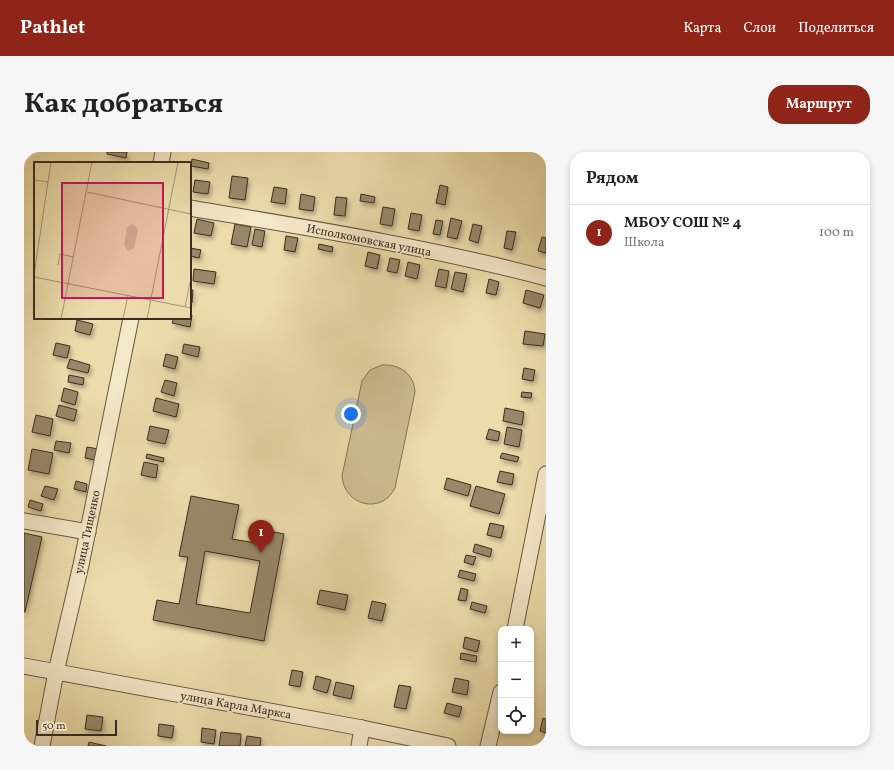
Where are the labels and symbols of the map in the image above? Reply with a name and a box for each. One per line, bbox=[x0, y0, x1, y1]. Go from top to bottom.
inset map bbox=[34, 162, 191, 319]
street label: Исполкомовская улица bbox=[305, 221, 433, 261]
your location bbox=[341, 404, 361, 424]
street label: улица Тищенко bbox=[71, 489, 105, 576]
pin: 1 bbox=[248, 520, 274, 553]
street label: улица Карла Маркса bbox=[179, 688, 293, 724]
scale bar bbox=[36, 718, 117, 737]

